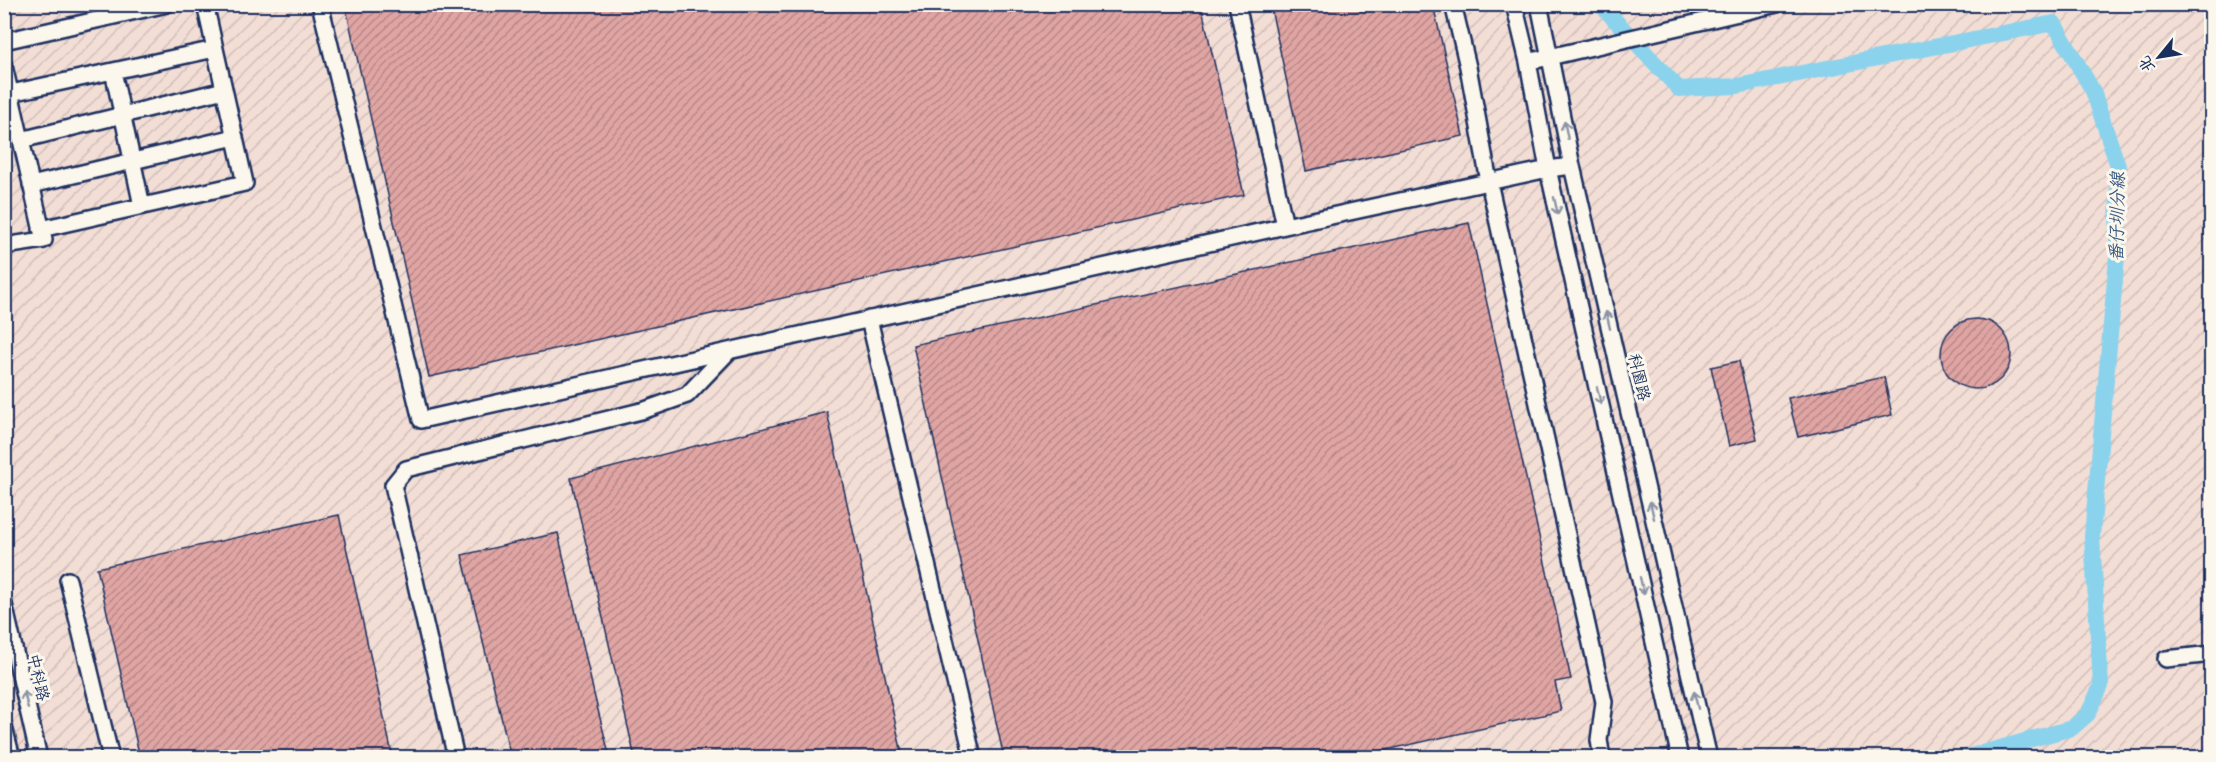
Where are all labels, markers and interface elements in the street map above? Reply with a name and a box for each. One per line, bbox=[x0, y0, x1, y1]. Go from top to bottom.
north arrow bbox=[2129, 27, 2189, 87]
text: 北 bbox=[2132, 52, 2160, 77]
one-way arrow bbox=[1560, 121, 1571, 141]
water label: 番仔圳分線 bbox=[2103, 171, 2130, 262]
one-way arrow bbox=[1551, 196, 1563, 215]
one-way arrow bbox=[1602, 311, 1613, 331]
street label: 科園路 bbox=[1624, 351, 1656, 403]
one-way arrow bbox=[1594, 386, 1605, 405]
one-way arrow bbox=[1645, 501, 1657, 520]
one-way arrow bbox=[1636, 576, 1648, 595]
street label: 中科路 bbox=[23, 651, 55, 703]
one-way arrow bbox=[20, 691, 32, 710]
one-way arrow bbox=[1689, 691, 1701, 710]

